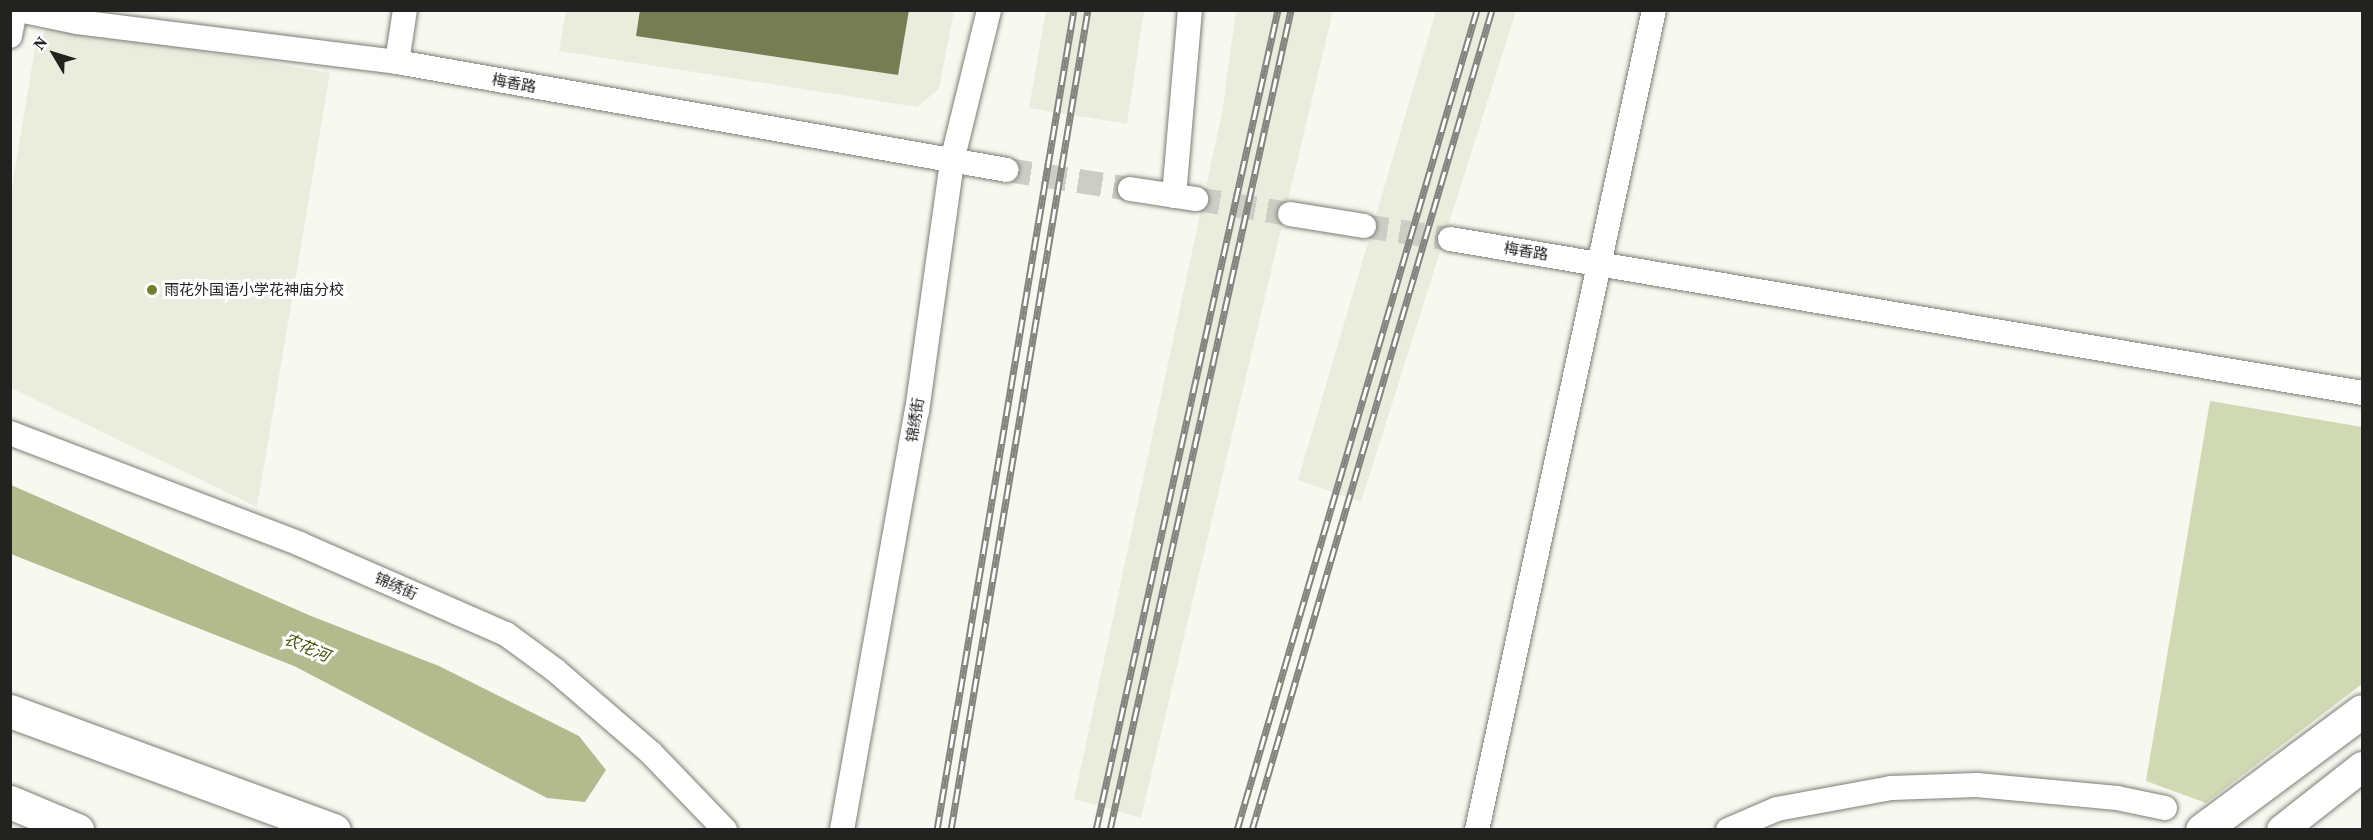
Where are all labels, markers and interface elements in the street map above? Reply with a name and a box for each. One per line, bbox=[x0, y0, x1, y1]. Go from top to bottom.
north arrow bbox=[24, 24, 84, 84]
text: N bbox=[28, 32, 52, 54]
street label: 梅香路 bbox=[490, 70, 538, 96]
street label: 梅香路 bbox=[1502, 239, 1550, 263]
place label: 雨花外国语小学花神庙分校 bbox=[164, 281, 344, 299]
marker: 雨花外国语小学花神庙分校 bbox=[145, 283, 159, 297]
street label: 锦绣街 bbox=[903, 396, 927, 444]
street label: 锦绣街 bbox=[372, 569, 420, 603]
water label: 农花河 bbox=[281, 629, 333, 665]

